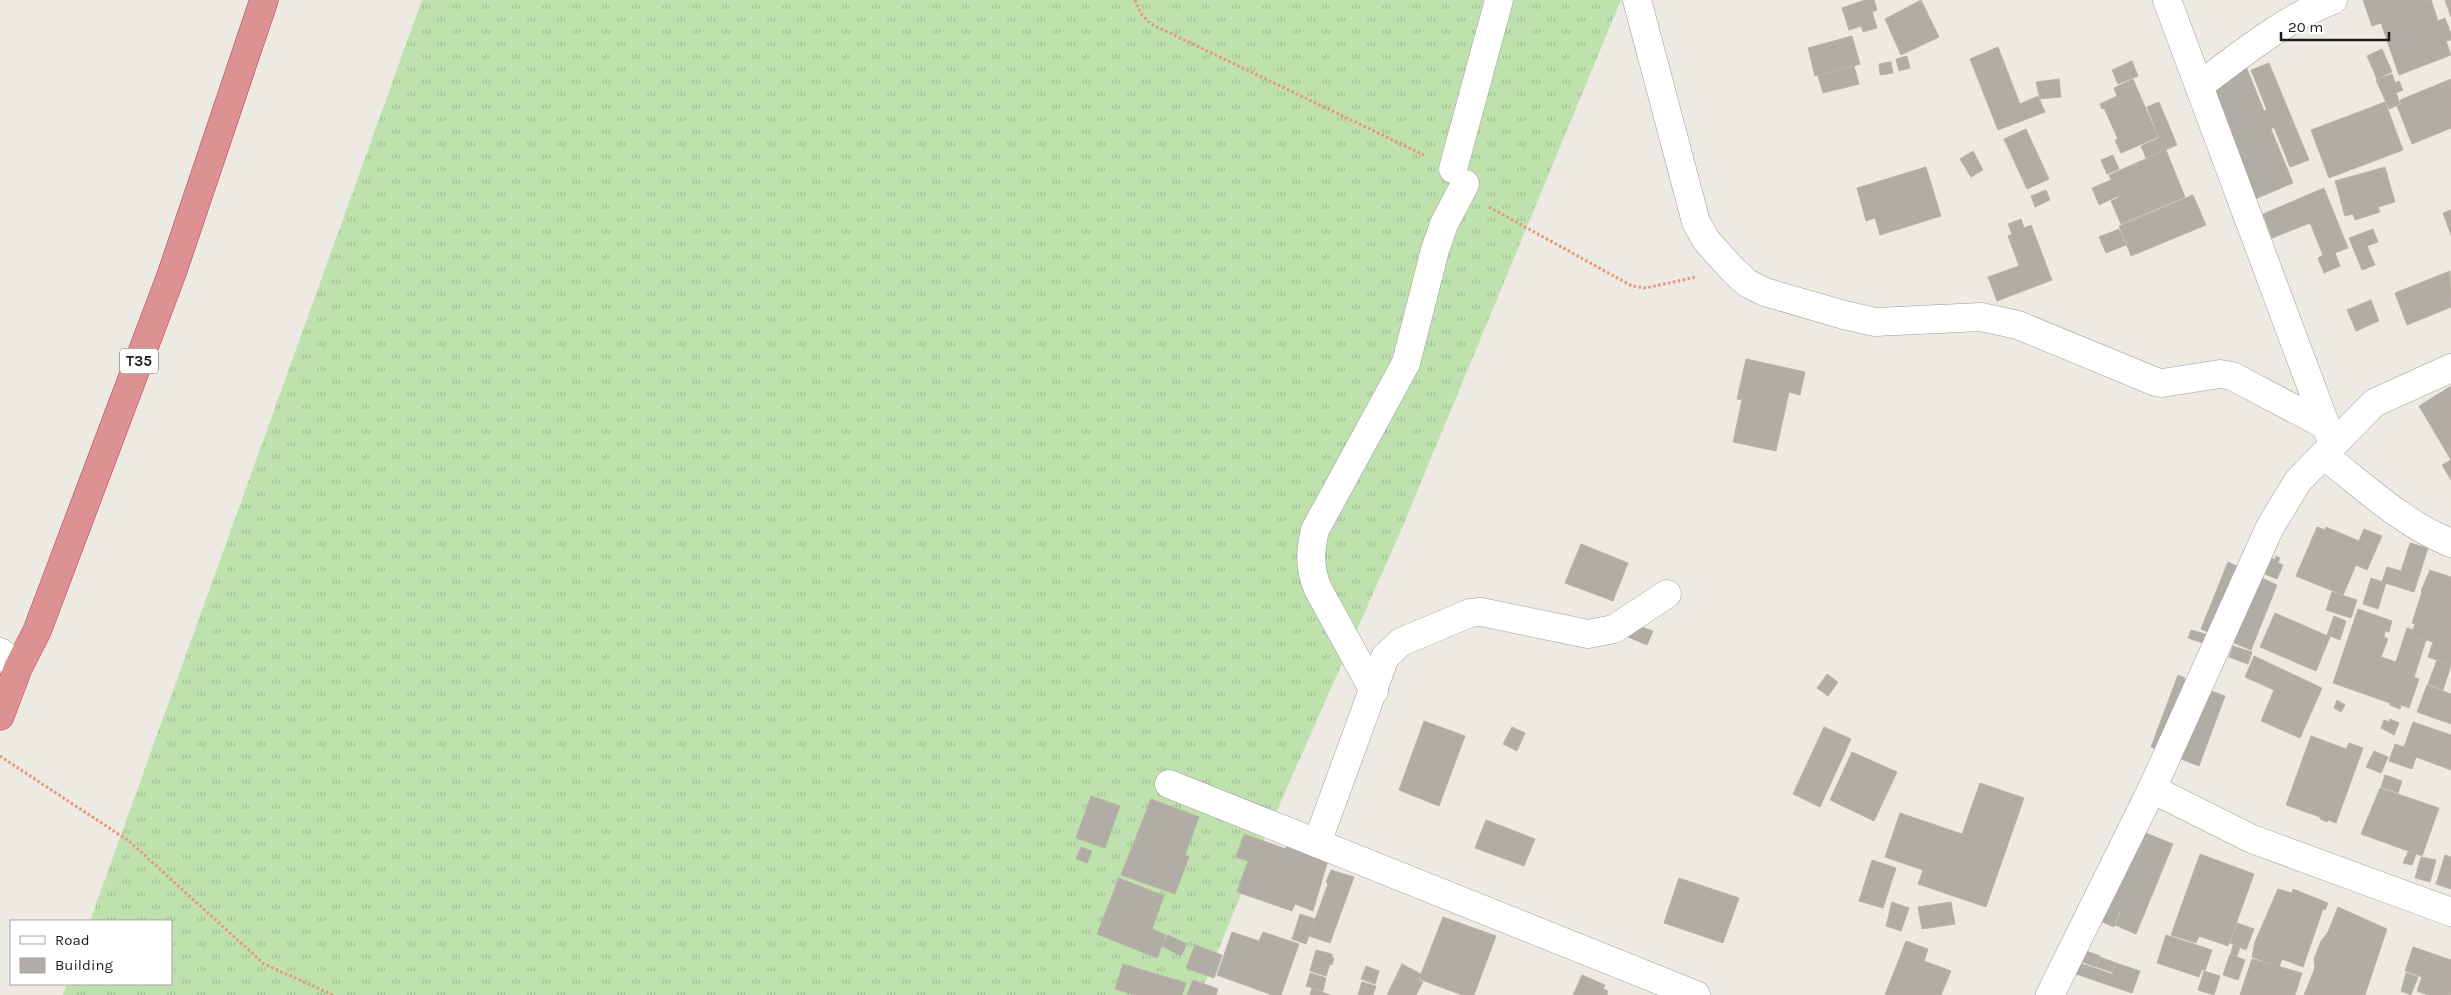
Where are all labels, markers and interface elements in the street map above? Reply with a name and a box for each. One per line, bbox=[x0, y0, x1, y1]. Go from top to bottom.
scale bar bbox=[2281, 10, 2388, 42]
text: 20 m bbox=[2288, 18, 2323, 36]
road number: T35 bbox=[120, 348, 158, 374]
legend bbox=[10, 920, 172, 985]
text: Road bbox=[55, 931, 90, 949]
text: Building bbox=[55, 956, 113, 974]

